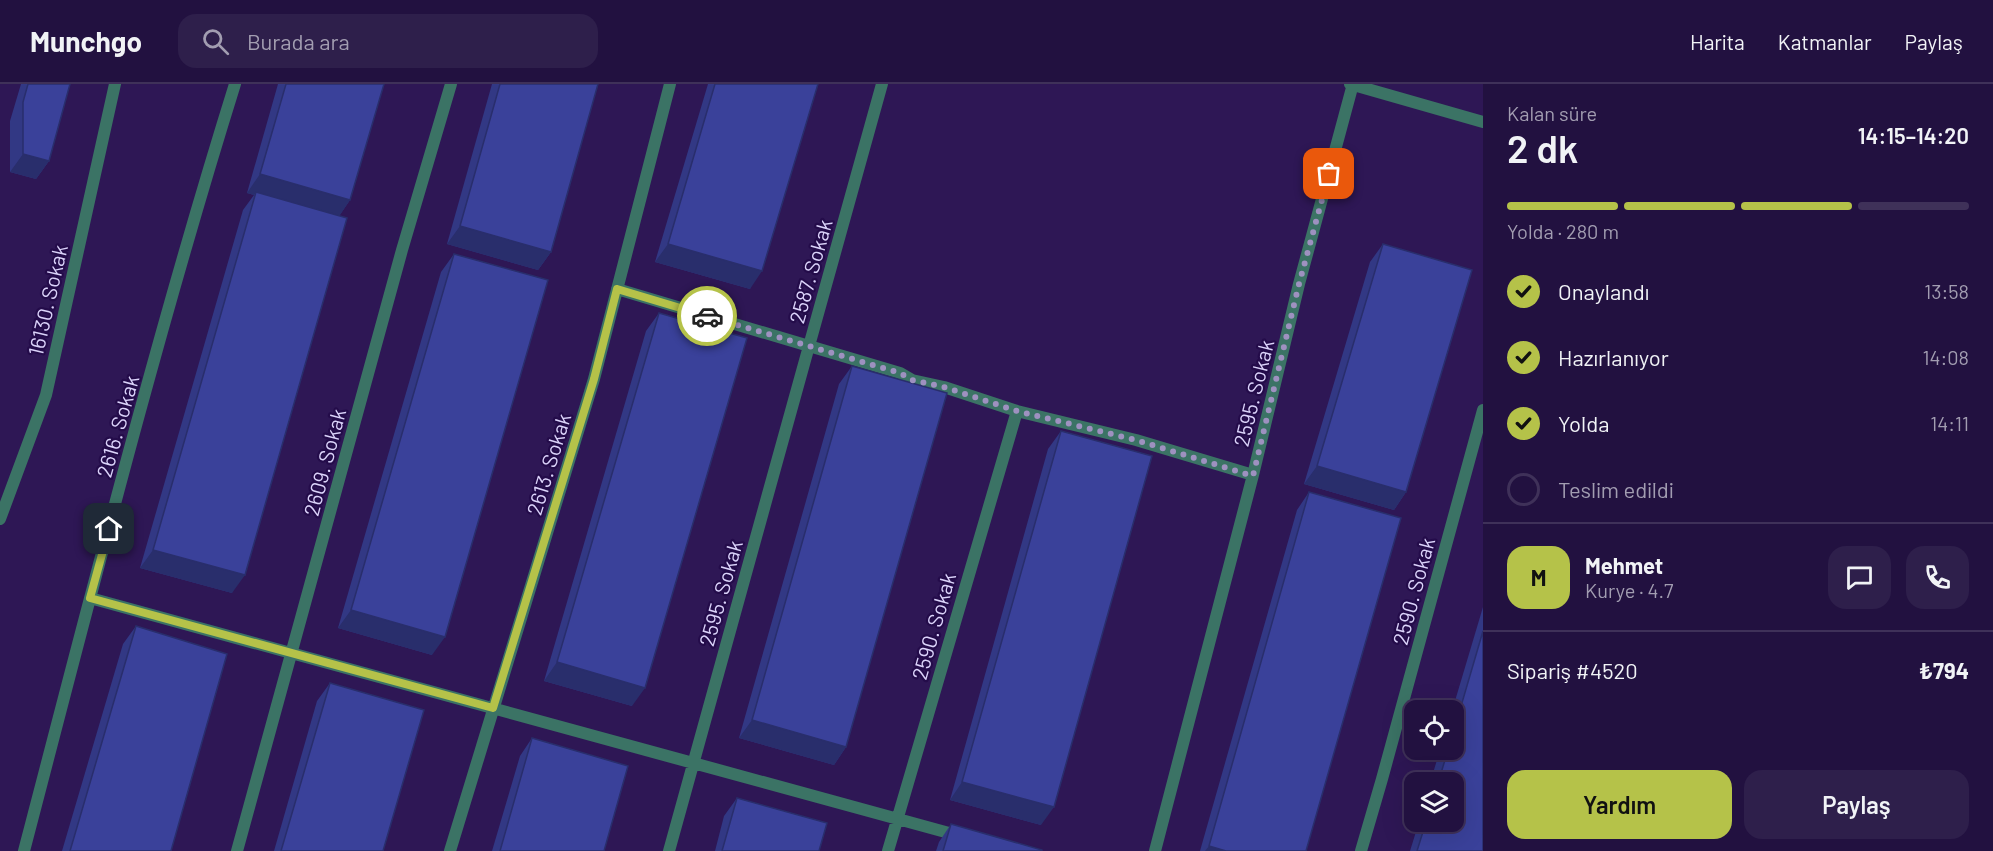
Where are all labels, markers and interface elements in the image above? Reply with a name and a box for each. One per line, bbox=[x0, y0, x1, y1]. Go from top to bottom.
search box bbox=[178, 14, 598, 68]
text: Munchgo bbox=[30, 24, 142, 58]
icon: search bbox=[199, 25, 232, 58]
text: Burada ara bbox=[247, 28, 350, 54]
text: Harita bbox=[1690, 29, 1745, 54]
text: Katmanlar bbox=[1778, 29, 1872, 54]
text: Paylaş bbox=[1905, 29, 1963, 54]
text: Kalan süre bbox=[1507, 101, 1597, 125]
text: 14:15–14:20 bbox=[1858, 122, 1969, 148]
text: 2 dk bbox=[1507, 124, 1578, 171]
pin bbox=[1303, 148, 1354, 199]
icon: bag bbox=[1312, 157, 1345, 190]
street label: 2587. Sokak bbox=[783, 216, 837, 326]
text: Yolda · 280 m bbox=[1507, 219, 1619, 243]
street label: 16130. Sokak bbox=[22, 242, 72, 358]
icon: check bbox=[1507, 275, 1540, 308]
text: Onaylandı bbox=[1558, 278, 1650, 304]
text: 13:58 bbox=[1924, 279, 1969, 303]
courier bbox=[677, 286, 737, 346]
icon: car bbox=[691, 300, 724, 333]
street label: 2595. Sokak bbox=[1228, 337, 1278, 449]
icon: check bbox=[1507, 341, 1540, 374]
text: Hazırlanıyor bbox=[1558, 344, 1669, 370]
text: 14:08 bbox=[1922, 345, 1969, 369]
street label: 2616. Sokak bbox=[90, 372, 144, 480]
street label: 2609. Sokak bbox=[298, 406, 350, 518]
icon: check bbox=[1507, 407, 1540, 440]
street label: 2613. Sokak bbox=[521, 410, 575, 518]
text: Yolda bbox=[1558, 410, 1609, 436]
text: 14:11 bbox=[1930, 411, 1969, 435]
text: Teslim edildi bbox=[1558, 476, 1674, 502]
pin bbox=[83, 503, 134, 554]
icon: home bbox=[92, 512, 125, 545]
street label: 2590. Sokak bbox=[1387, 535, 1439, 647]
street label: 2595. Sokak bbox=[693, 537, 747, 649]
button: chat bbox=[1828, 546, 1891, 609]
button: phone bbox=[1906, 546, 1969, 609]
text: Mehmet bbox=[1585, 552, 1663, 578]
text: M bbox=[1531, 564, 1546, 590]
street label: 2590. Sokak bbox=[906, 570, 960, 682]
text: Kurye · 4.7 bbox=[1585, 578, 1674, 602]
text: Sipariş #4520 bbox=[1507, 657, 1638, 683]
text: ₺794 bbox=[1919, 657, 1969, 683]
map controls bbox=[1404, 700, 1464, 832]
button: locate bbox=[1404, 700, 1464, 760]
button: Yardım bbox=[1507, 770, 1732, 839]
button: Paylaş bbox=[1744, 770, 1969, 839]
button: layers bbox=[1404, 772, 1464, 832]

